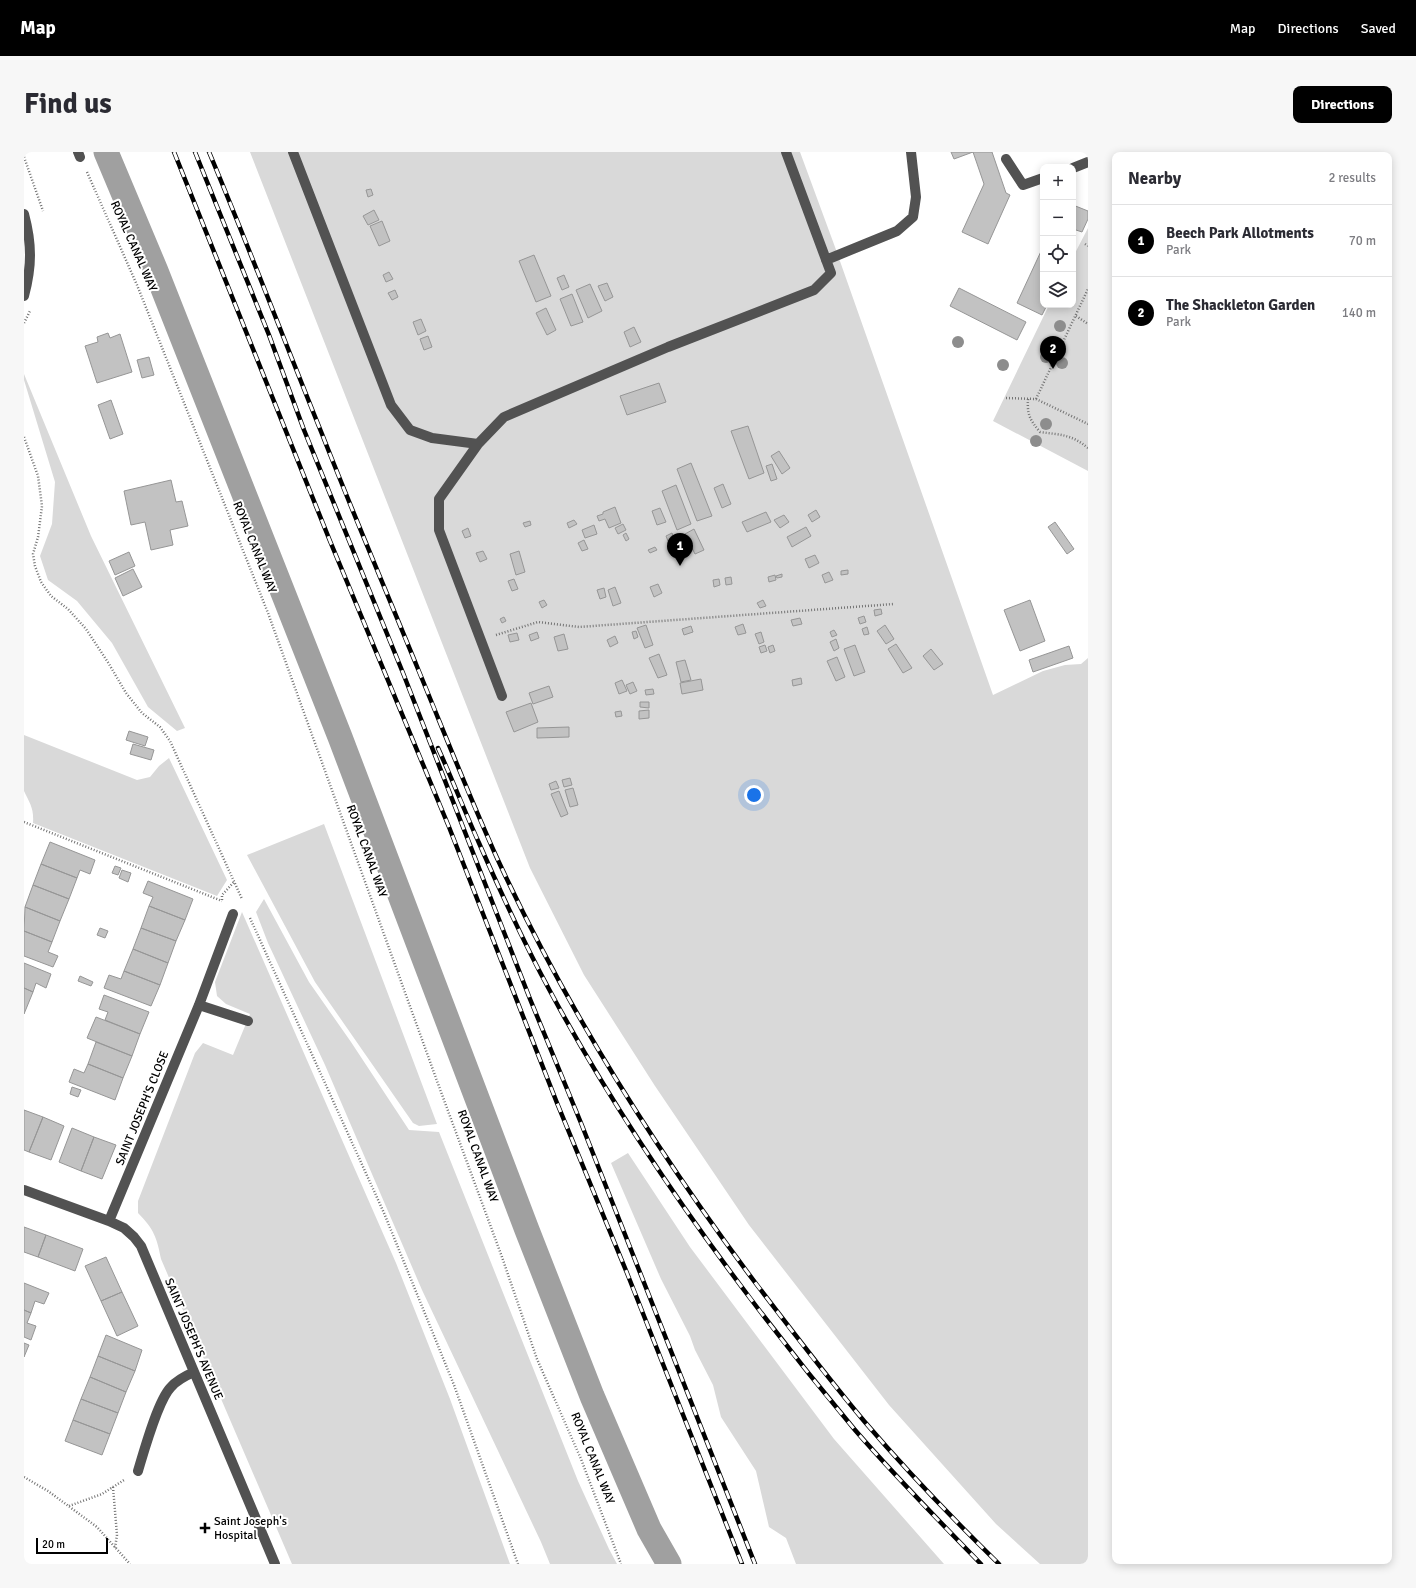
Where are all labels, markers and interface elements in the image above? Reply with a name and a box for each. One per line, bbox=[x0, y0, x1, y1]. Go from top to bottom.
text: Map bbox=[20, 16, 56, 40]
text: Map bbox=[1230, 20, 1256, 37]
text: Directions bbox=[1278, 20, 1339, 37]
text: Saved bbox=[1361, 20, 1396, 37]
button: Directions bbox=[1293, 86, 1392, 123]
text: Find us bbox=[24, 87, 112, 121]
map controls bbox=[1040, 164, 1076, 308]
button: + bbox=[1040, 164, 1076, 200]
text: Nearby bbox=[1128, 168, 1181, 189]
text: 2 results bbox=[1328, 170, 1376, 186]
street label: ROYAL CANAL WAY bbox=[107, 199, 160, 294]
button: − bbox=[1040, 200, 1076, 236]
text: Beech Park Allotments bbox=[1166, 224, 1314, 242]
text: 1 bbox=[1137, 233, 1145, 249]
text: 70 m bbox=[1349, 233, 1376, 249]
button: locate bbox=[1040, 236, 1076, 272]
text: Park bbox=[1166, 242, 1191, 258]
button: layers bbox=[1040, 272, 1076, 308]
text: The Shackleton Garden bbox=[1166, 296, 1315, 314]
text: 2 bbox=[1137, 305, 1145, 321]
text: 140 m bbox=[1342, 305, 1376, 321]
text: Park bbox=[1166, 314, 1191, 330]
pin: 2 bbox=[1040, 336, 1066, 369]
street label: ROYAL CANAL WAY bbox=[229, 499, 280, 595]
pin: 1 bbox=[667, 533, 693, 566]
your location bbox=[744, 785, 764, 805]
street label: ROYAL CANAL WAY bbox=[343, 803, 390, 900]
street label: SAINT JOSEPH'S CLOSE bbox=[113, 1049, 172, 1168]
street label: ROYAL CANAL WAY bbox=[454, 1108, 501, 1205]
street label: SAINT JOSEPH'S AVENUE bbox=[161, 1276, 226, 1403]
street label: ROYAL CANAL WAY bbox=[567, 1410, 618, 1506]
place label: Saint Joseph's Hospital bbox=[214, 1514, 287, 1543]
marker: Saint Joseph's Hospital bbox=[199, 1522, 211, 1534]
scale bar bbox=[36, 1536, 108, 1555]
text: 20 m bbox=[42, 1538, 65, 1551]

